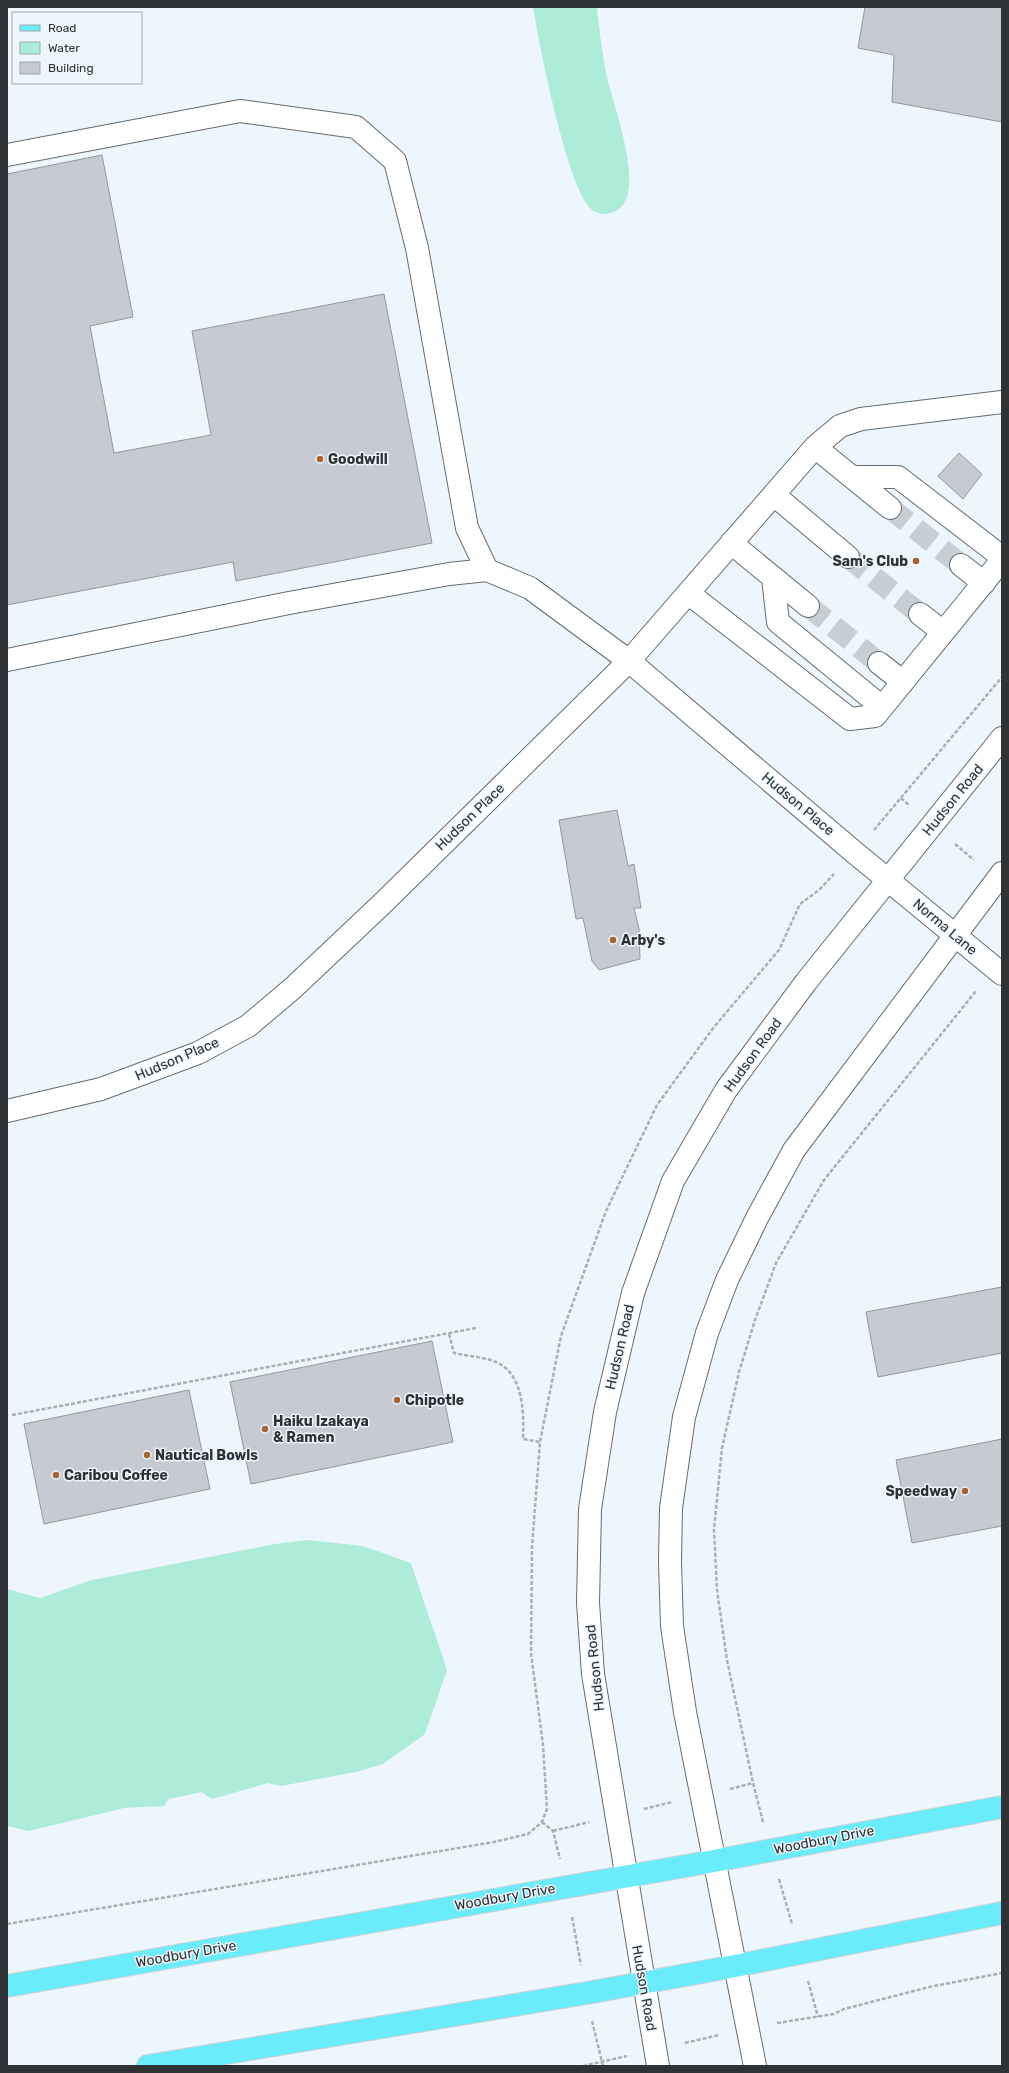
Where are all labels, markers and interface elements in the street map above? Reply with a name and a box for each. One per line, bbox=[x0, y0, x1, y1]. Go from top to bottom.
legend bbox=[12, 12, 142, 84]
text: Road bbox=[48, 21, 76, 35]
text: Water bbox=[48, 41, 80, 55]
text: Building bbox=[48, 61, 94, 75]
place label: Goodwill bbox=[328, 451, 388, 468]
marker: Goodwill bbox=[315, 454, 325, 464]
place label: Sam's Club bbox=[832, 553, 908, 570]
marker: Sam's Club bbox=[911, 556, 921, 566]
street label: Hudson Road bbox=[919, 761, 987, 839]
street label: Hudson Place bbox=[758, 769, 838, 839]
street label: Hudson Place bbox=[432, 780, 508, 854]
street label: Norma Lane bbox=[909, 895, 981, 959]
place label: Arby's bbox=[621, 932, 665, 949]
marker: Arby's bbox=[608, 935, 618, 945]
street label: Hudson Road bbox=[721, 1015, 785, 1095]
street label: Hudson Place bbox=[132, 1034, 222, 1084]
street label: Hudson Road bbox=[602, 1303, 638, 1391]
place label: Chipotle bbox=[405, 1392, 464, 1409]
marker: Chipotle bbox=[392, 1395, 402, 1405]
place label: Haiku Izakaya & Ramen bbox=[273, 1413, 369, 1446]
marker: Haiku Izakaya & Ramen bbox=[260, 1424, 270, 1434]
place label: Nautical Bowls bbox=[155, 1447, 258, 1464]
marker: Nautical Bowls bbox=[142, 1450, 152, 1460]
place label: Caribou Coffee bbox=[64, 1467, 168, 1484]
marker: Caribou Coffee bbox=[51, 1470, 61, 1480]
place label: Speedway bbox=[886, 1483, 958, 1500]
marker: Speedway bbox=[960, 1486, 970, 1496]
street label: Hudson Road bbox=[582, 1624, 608, 1712]
street label: Woodbury Drive bbox=[772, 1822, 876, 1858]
street label: Woodbury Drive bbox=[453, 1880, 557, 1914]
street label: Woodbury Drive bbox=[134, 1937, 238, 1971]
street label: Hudson Road bbox=[628, 1944, 660, 2032]

